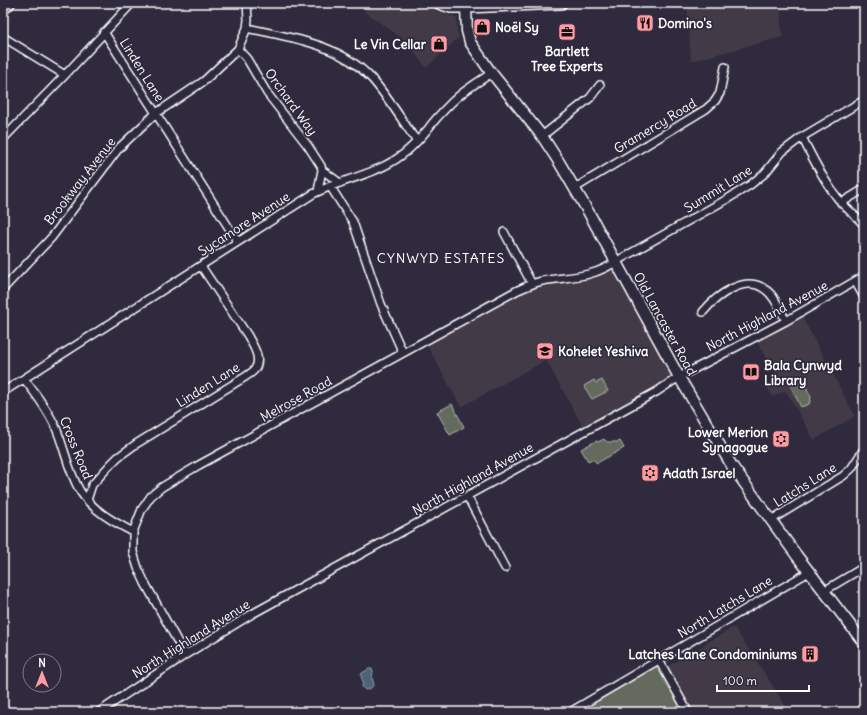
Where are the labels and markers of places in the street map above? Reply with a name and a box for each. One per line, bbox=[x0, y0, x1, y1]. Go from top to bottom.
restaurant icon: Domino's bbox=[635, 13, 655, 33]
place label: Domino's bbox=[658, 15, 712, 32]
shop icon: Noël Sy bbox=[472, 17, 492, 37]
place label: Noël Sy bbox=[495, 19, 539, 36]
office icon: Bartlett Tree Experts bbox=[557, 22, 577, 42]
shop icon: Le Vin Cellar bbox=[429, 34, 449, 54]
place label: Le Vin Cellar bbox=[354, 36, 427, 53]
place label: Bartlett Tree Experts bbox=[531, 43, 603, 75]
school or university icon: Kohelet Yeshiva bbox=[535, 341, 555, 361]
place label: Kohelet Yeshiva bbox=[558, 343, 649, 360]
place label: Bala Cynwyd Library bbox=[764, 357, 842, 389]
library icon: Bala Cynwyd Library bbox=[741, 362, 761, 382]
place label: Lower Merion Synagogue bbox=[688, 424, 768, 456]
synagogue icon: Lower Merion Synagogue bbox=[771, 429, 791, 449]
synagogue icon: Adath Israel bbox=[640, 463, 660, 483]
place label: Adath Israel bbox=[663, 465, 735, 482]
building icon: Latches Lane Condominiums bbox=[800, 644, 820, 664]
place label: Latches Lane Condominiums bbox=[628, 646, 797, 663]

